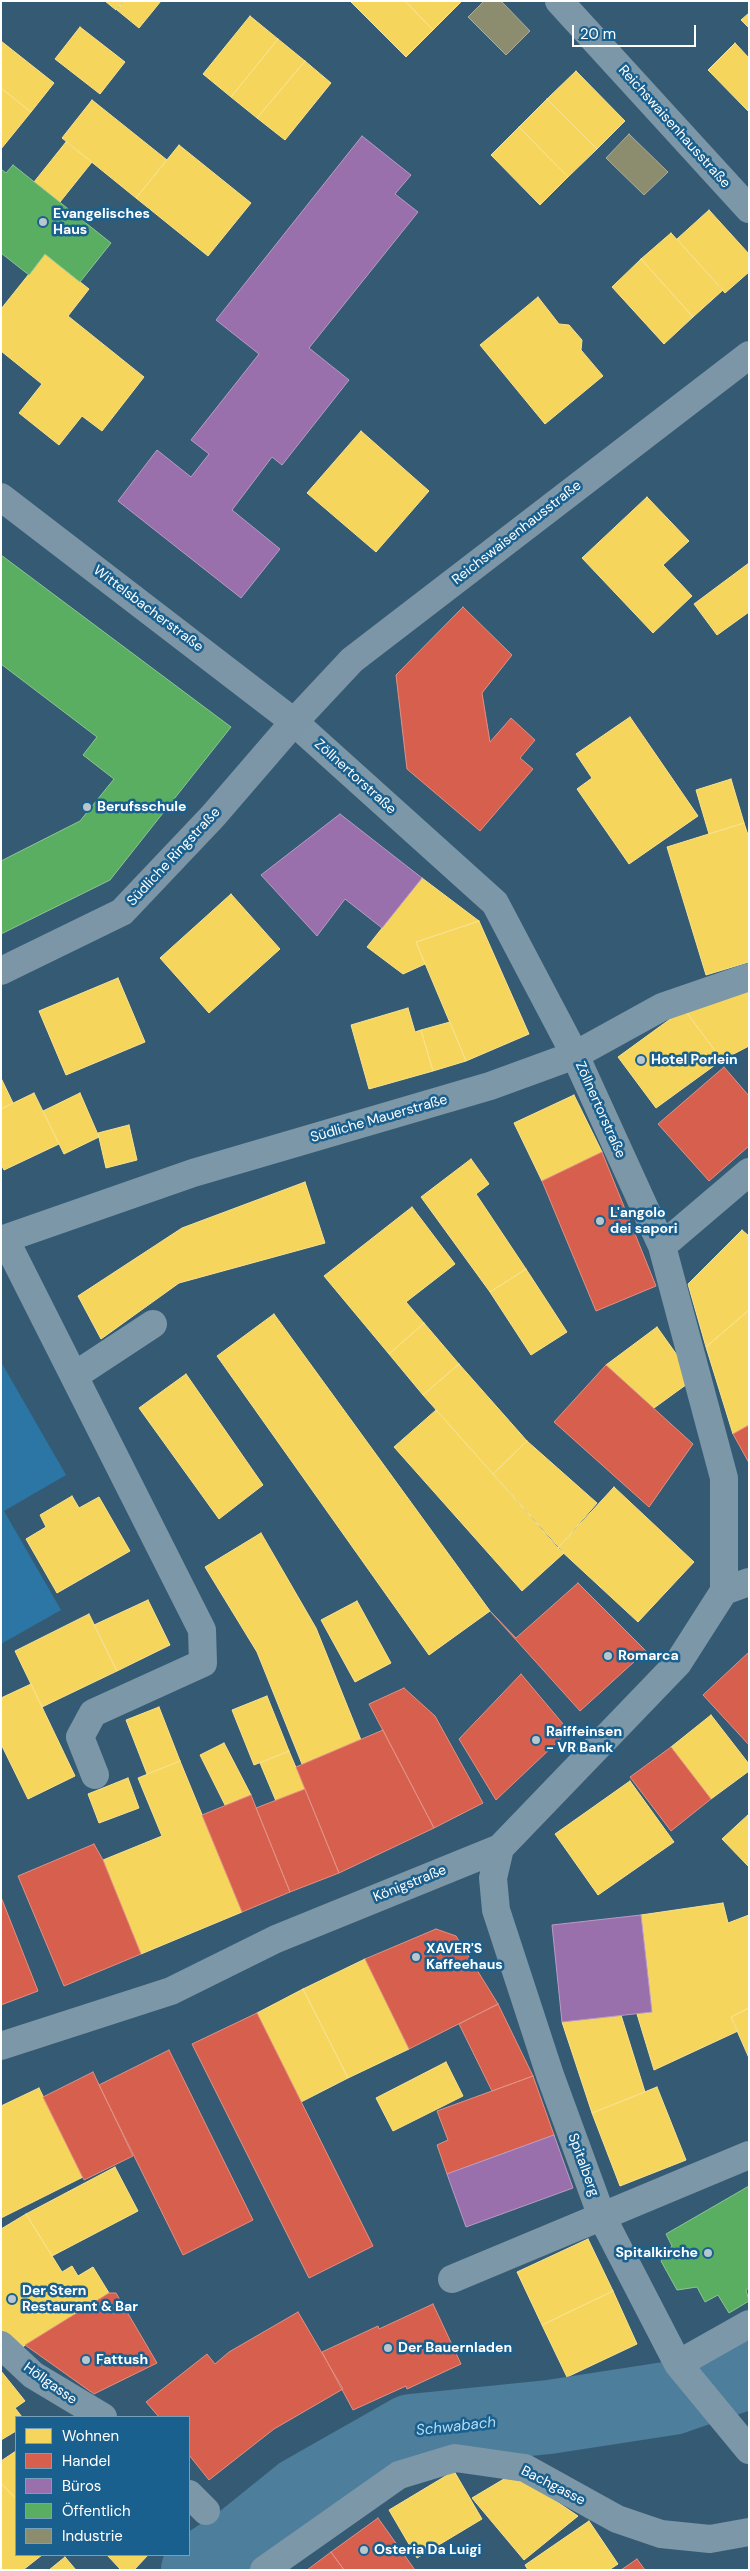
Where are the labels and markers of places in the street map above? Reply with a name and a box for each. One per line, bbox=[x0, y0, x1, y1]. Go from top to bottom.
place label: Evangelisches Haus bbox=[53, 206, 150, 238]
marker: Evangelisches Haus bbox=[37, 216, 49, 228]
place label: Berufsschule bbox=[97, 799, 187, 815]
marker: Berufsschule bbox=[81, 801, 93, 813]
place label: Hotel Porlein bbox=[651, 1052, 738, 1068]
marker: Hotel Porlein bbox=[635, 1054, 647, 1066]
place label: L'angolo dei sapori bbox=[610, 1205, 678, 1238]
marker: L'angolo dei sapori bbox=[594, 1215, 606, 1227]
place label: Romarca bbox=[618, 1648, 679, 1664]
marker: Romarca bbox=[602, 1650, 614, 1662]
place label: Raiffeinsen - VR Bank bbox=[546, 1724, 622, 1756]
marker: Raiffeinsen - VR Bank bbox=[530, 1734, 542, 1746]
place label: XAVER'S Kaffeehaus bbox=[426, 1941, 503, 1974]
marker: XAVER'S Kaffeehaus bbox=[410, 1951, 422, 1963]
place label: Spitalkirche bbox=[615, 2245, 698, 2261]
marker: Spitalkirche bbox=[702, 2247, 714, 2259]
place label: Der Stern Restaurant & Bar bbox=[22, 2283, 138, 2316]
marker: Der Stern Restaurant & Bar bbox=[6, 2293, 18, 2305]
place label: Der Bauernladen bbox=[398, 2340, 512, 2356]
marker: Der Bauernladen bbox=[382, 2342, 394, 2354]
place label: Fattush bbox=[96, 2352, 148, 2368]
marker: Fattush bbox=[80, 2354, 92, 2366]
place label: Osteria Da Luigi bbox=[374, 2542, 481, 2558]
marker: Osteria Da Luigi bbox=[358, 2544, 370, 2556]

